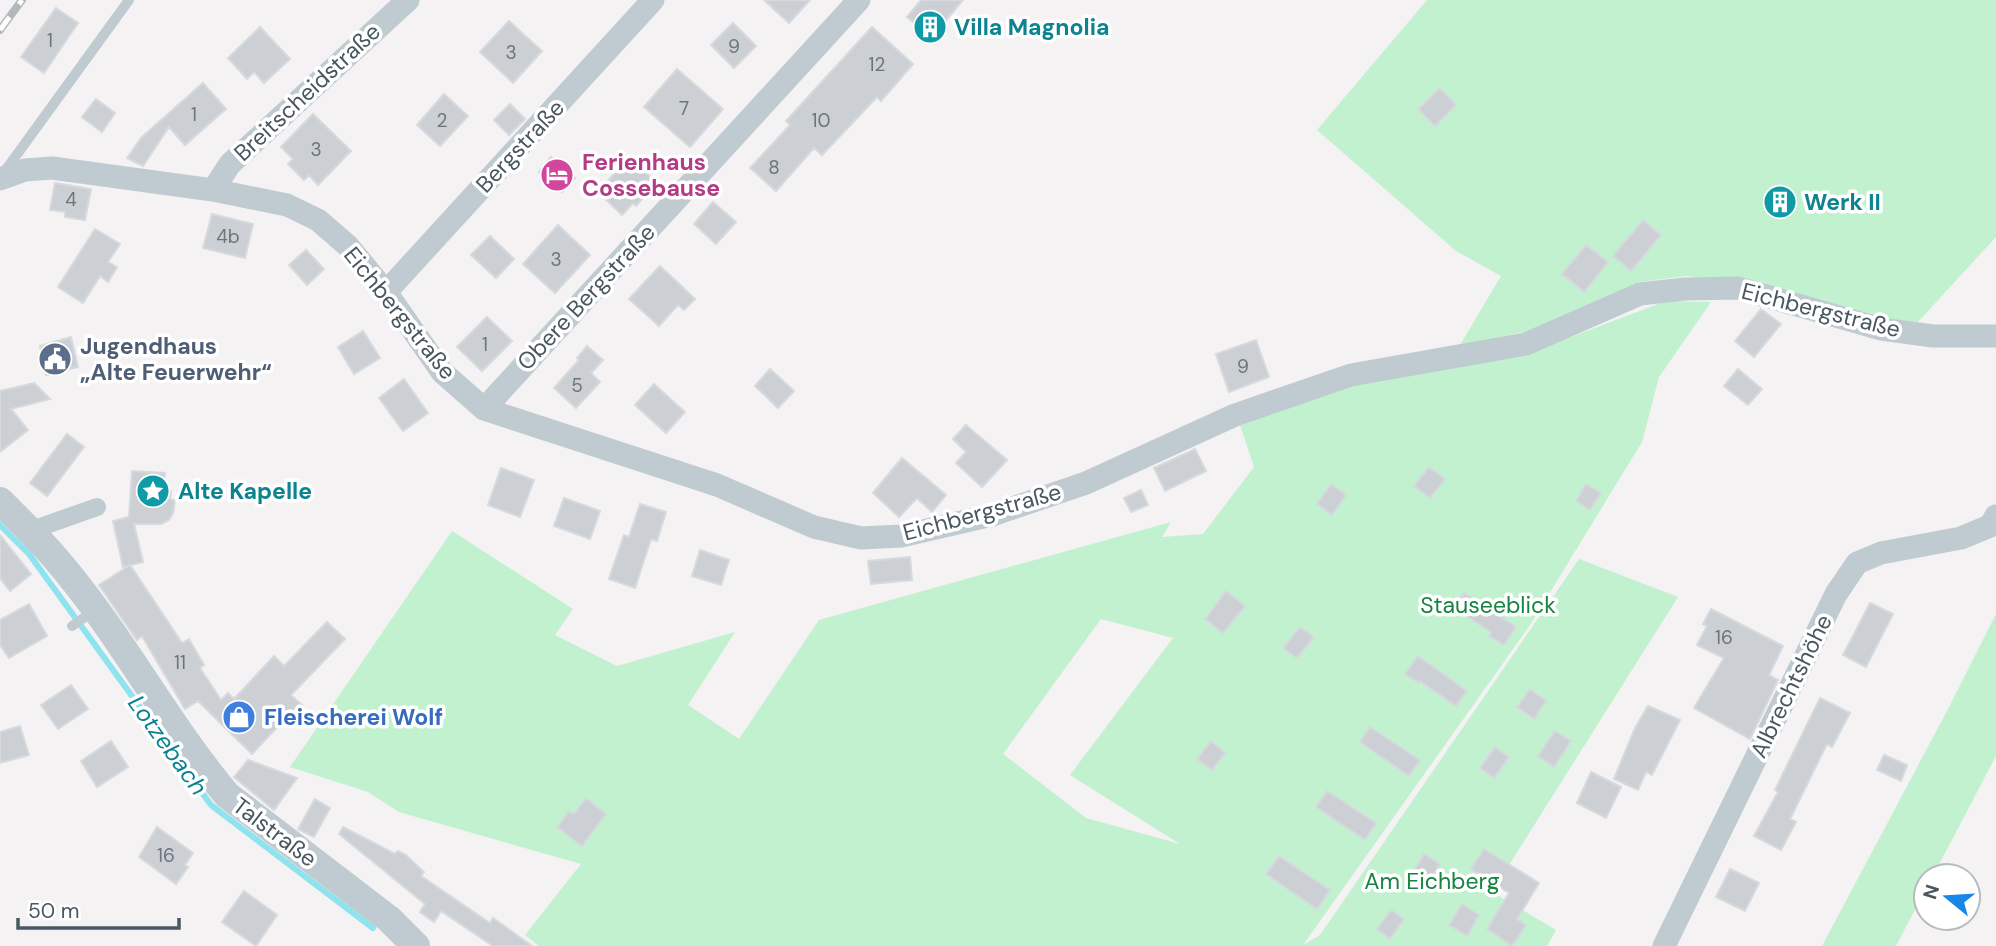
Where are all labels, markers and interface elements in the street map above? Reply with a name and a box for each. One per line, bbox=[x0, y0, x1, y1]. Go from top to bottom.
building icon: Villa Magnolia bbox=[911, 8, 949, 46]
place label: Villa Magnolia bbox=[954, 12, 1109, 42]
street label: Breitscheidstraße bbox=[227, 16, 387, 168]
house number: 1 bbox=[47, 28, 53, 53]
house number: 9 bbox=[728, 34, 740, 59]
house number: 3 bbox=[505, 40, 517, 65]
house number: 12 bbox=[869, 52, 885, 77]
street label: Bergstraße bbox=[469, 93, 571, 199]
house number: 7 bbox=[679, 96, 689, 121]
house number: 1 bbox=[191, 102, 197, 127]
house number: 2 bbox=[437, 108, 448, 133]
house number: 10 bbox=[812, 108, 830, 133]
house number: 3 bbox=[310, 137, 322, 162]
place label: Ferienhaus Cossebause bbox=[582, 147, 720, 203]
house number: 8 bbox=[768, 155, 780, 180]
hotel icon: Ferienhaus Cossebause bbox=[538, 156, 576, 194]
building icon: Werk II bbox=[1761, 183, 1799, 221]
house number: 4 bbox=[65, 187, 77, 212]
place label: Werk II bbox=[1804, 187, 1881, 217]
street label: Obere Bergstraße bbox=[510, 217, 662, 377]
house number: 4b bbox=[216, 224, 240, 249]
street label: Eichbergstraße bbox=[337, 240, 463, 386]
house number: 3 bbox=[550, 247, 562, 272]
street label: Eichbergstraße bbox=[1739, 276, 1903, 344]
place label: Jugendhaus „Alte Feuerwehr“ bbox=[80, 331, 272, 387]
house number: 1 bbox=[482, 332, 488, 357]
public building icon: Jugendhaus „Alte Feuerwehr“ bbox=[36, 340, 74, 378]
house number: 9 bbox=[1237, 354, 1249, 379]
house number: 5 bbox=[571, 373, 583, 398]
place icon: Alte Kapelle bbox=[134, 472, 172, 510]
place label: Alte Kapelle bbox=[178, 476, 312, 506]
street label: Eichbergstraße bbox=[900, 476, 1064, 548]
park label: Stauseeblick bbox=[1420, 590, 1556, 620]
street label: Albrechtshöhe bbox=[1743, 609, 1839, 763]
house number: 16 bbox=[1715, 625, 1733, 650]
house number: 11 bbox=[174, 650, 186, 675]
water label: Lotzebach bbox=[121, 689, 215, 801]
shop icon: Fleischerei Wolf bbox=[220, 698, 258, 736]
place label: Fleischerei Wolf bbox=[264, 702, 443, 732]
street label: Talstraße bbox=[227, 791, 323, 873]
house number: 16 bbox=[157, 843, 175, 868]
north arrow bbox=[1912, 862, 1982, 932]
park label: Am Eichberg bbox=[1364, 866, 1500, 896]
text: N bbox=[1917, 881, 1945, 902]
scale bar bbox=[18, 886, 178, 930]
text: 50 m bbox=[28, 897, 79, 925]

